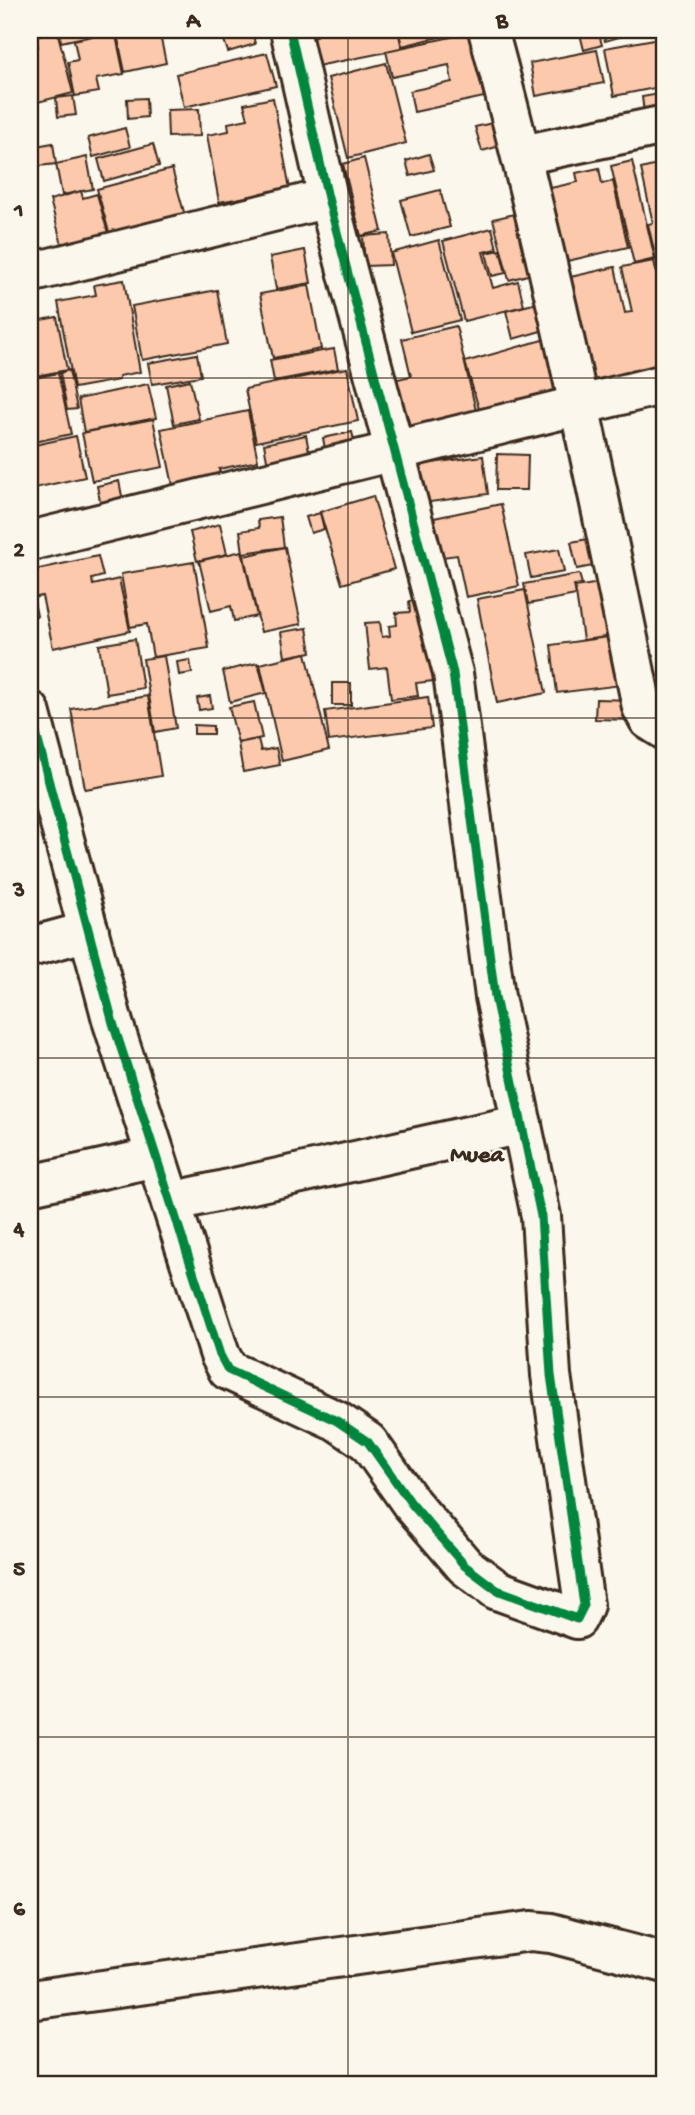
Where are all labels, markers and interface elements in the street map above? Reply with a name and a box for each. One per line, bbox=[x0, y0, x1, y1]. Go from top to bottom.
text: A bbox=[185, 9, 201, 36]
text: B bbox=[495, 9, 509, 36]
text: 1 bbox=[13, 198, 24, 225]
text: 2 bbox=[13, 538, 25, 565]
text: 3 bbox=[12, 878, 25, 905]
district label: Muea bbox=[450, 1142, 505, 1171]
text: 4 bbox=[13, 1217, 25, 1244]
text: 5 bbox=[13, 1557, 25, 1584]
text: 6 bbox=[13, 1897, 26, 1924]

